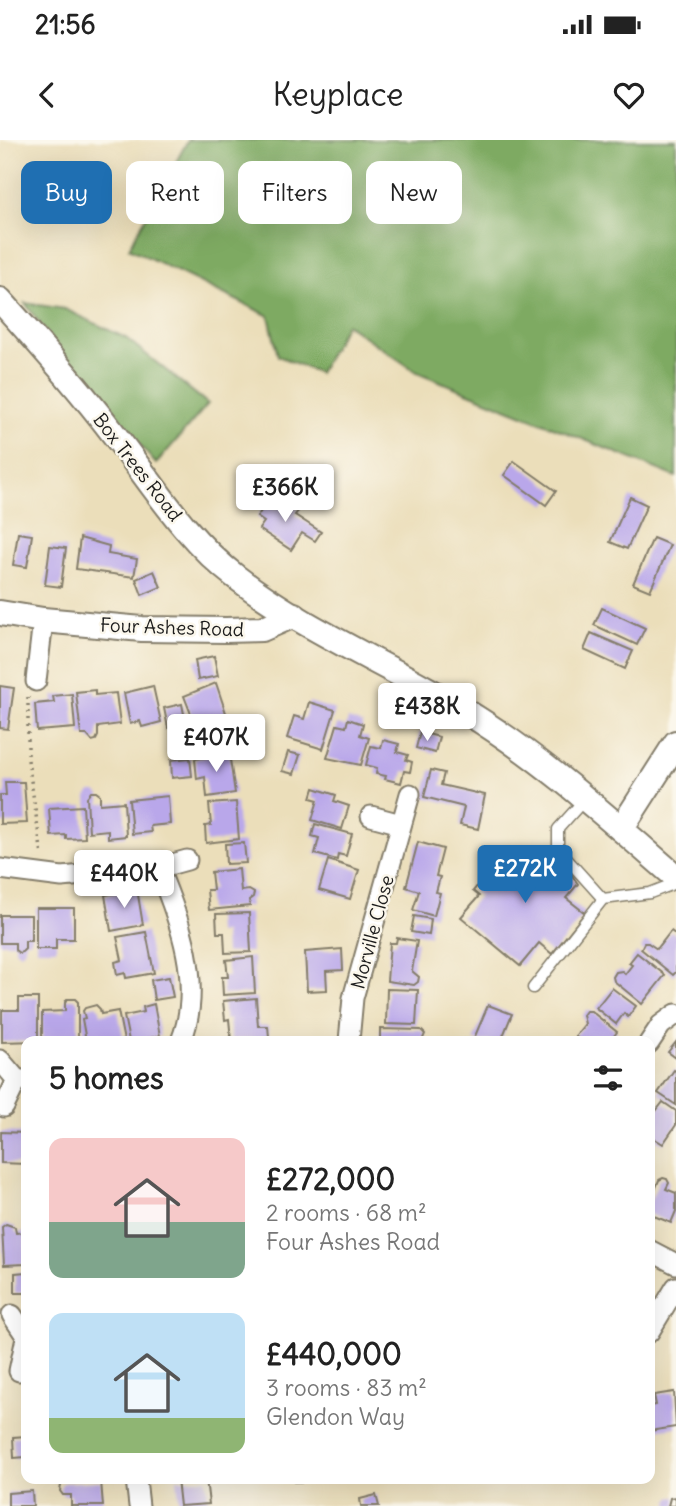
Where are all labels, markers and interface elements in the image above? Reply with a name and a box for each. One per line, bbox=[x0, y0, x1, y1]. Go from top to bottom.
text: 21:56 bbox=[35, 8, 95, 41]
text: Keyplace bbox=[273, 74, 403, 115]
icon: back bbox=[28, 76, 66, 114]
icon: heart bbox=[610, 76, 648, 114]
chip: Buy bbox=[21, 161, 112, 224]
chip: Rent bbox=[126, 161, 224, 224]
chip: Filters bbox=[238, 161, 352, 224]
chip: New bbox=[366, 161, 462, 224]
street label: Box Trees Road bbox=[88, 408, 188, 526]
pin: £366K bbox=[236, 464, 334, 524]
text: £366K bbox=[252, 472, 318, 501]
street label: Four Ashes Road bbox=[100, 612, 244, 642]
pin: £438K bbox=[378, 684, 476, 743]
text: £438K bbox=[394, 691, 460, 720]
pin: £407K bbox=[167, 714, 265, 774]
text: £407K bbox=[183, 722, 249, 751]
pin: £272K bbox=[476, 846, 574, 905]
pin: £440K bbox=[75, 850, 173, 910]
text: £272K bbox=[493, 853, 557, 882]
text: £440K bbox=[90, 858, 158, 887]
street label: Morville Close bbox=[345, 873, 399, 991]
text: 5 homes bbox=[49, 1059, 164, 1097]
icon: filters bbox=[589, 1059, 627, 1097]
text: £272,000 bbox=[266, 1160, 395, 1198]
icon: home bbox=[105, 1166, 189, 1250]
text: 2 rooms · 68 m² bbox=[266, 1198, 427, 1227]
text: Four Ashes Road bbox=[266, 1227, 440, 1256]
text: £440,000 bbox=[266, 1335, 402, 1373]
icon: home bbox=[105, 1341, 189, 1425]
text: 3 rooms · 83 m² bbox=[266, 1373, 427, 1402]
text: Glendon Way bbox=[266, 1402, 405, 1431]

